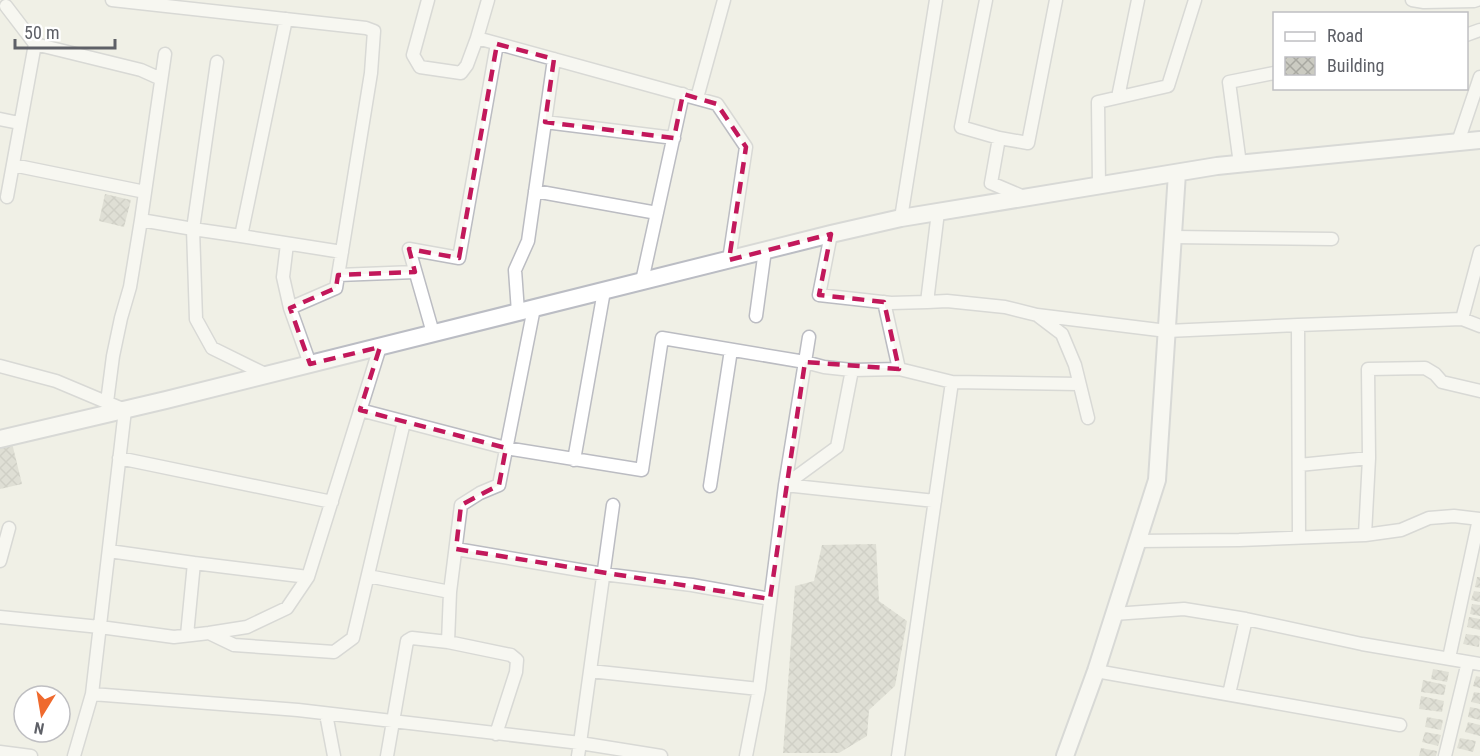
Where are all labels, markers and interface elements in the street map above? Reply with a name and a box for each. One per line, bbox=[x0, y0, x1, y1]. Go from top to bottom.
scale bar bbox=[15, 12, 116, 50]
legend bbox=[1273, 12, 1468, 90]
text: 50 m bbox=[24, 22, 59, 43]
text: Road bbox=[1327, 25, 1363, 46]
text: Building bbox=[1327, 55, 1384, 76]
north arrow bbox=[12, 684, 72, 744]
text: N bbox=[33, 718, 46, 738]

